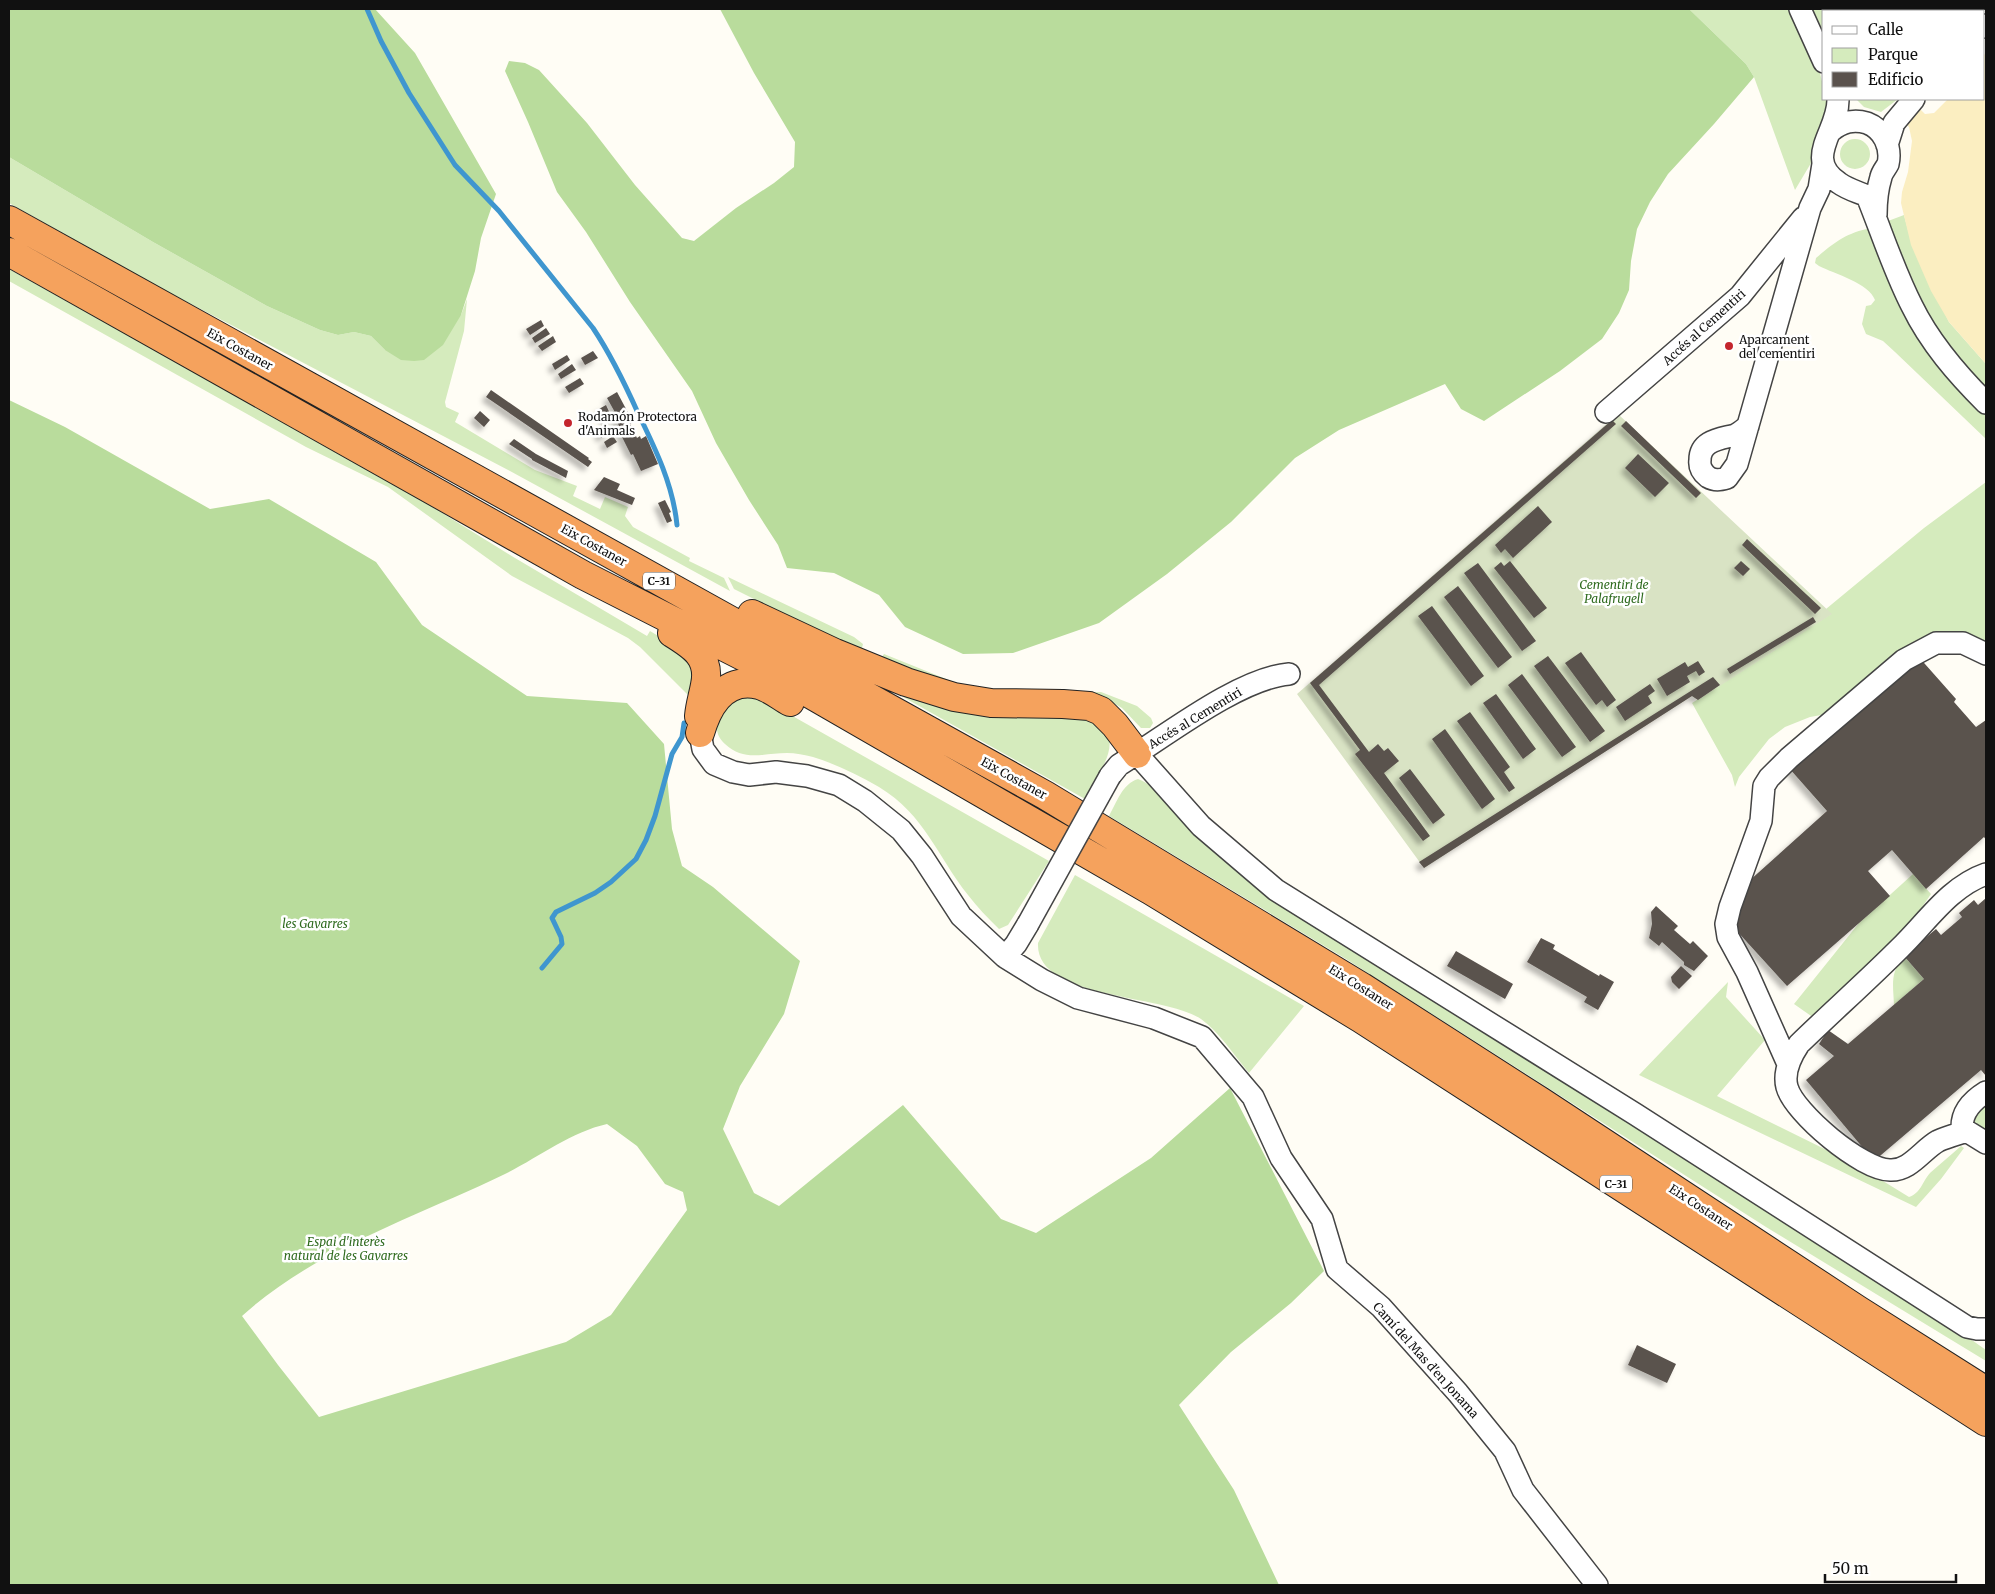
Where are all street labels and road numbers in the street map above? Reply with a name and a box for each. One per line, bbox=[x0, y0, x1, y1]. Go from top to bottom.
street label: Accés al Cementiri bbox=[1659, 286, 1749, 369]
street label: Eix Costaner bbox=[205, 325, 276, 374]
street label: Eix Costaner bbox=[559, 521, 630, 570]
road number: C-31 bbox=[643, 572, 675, 590]
street label: Accés al Cementiri bbox=[1145, 684, 1245, 752]
street label: Eix Costaner bbox=[979, 754, 1050, 803]
street label: Eix Costaner bbox=[1326, 961, 1396, 1013]
road number: C-31 bbox=[1600, 1176, 1632, 1192]
street label: Eix Costaner bbox=[1666, 1181, 1736, 1233]
street label: Camí del Mas d'en Jonama bbox=[1370, 1299, 1482, 1421]

